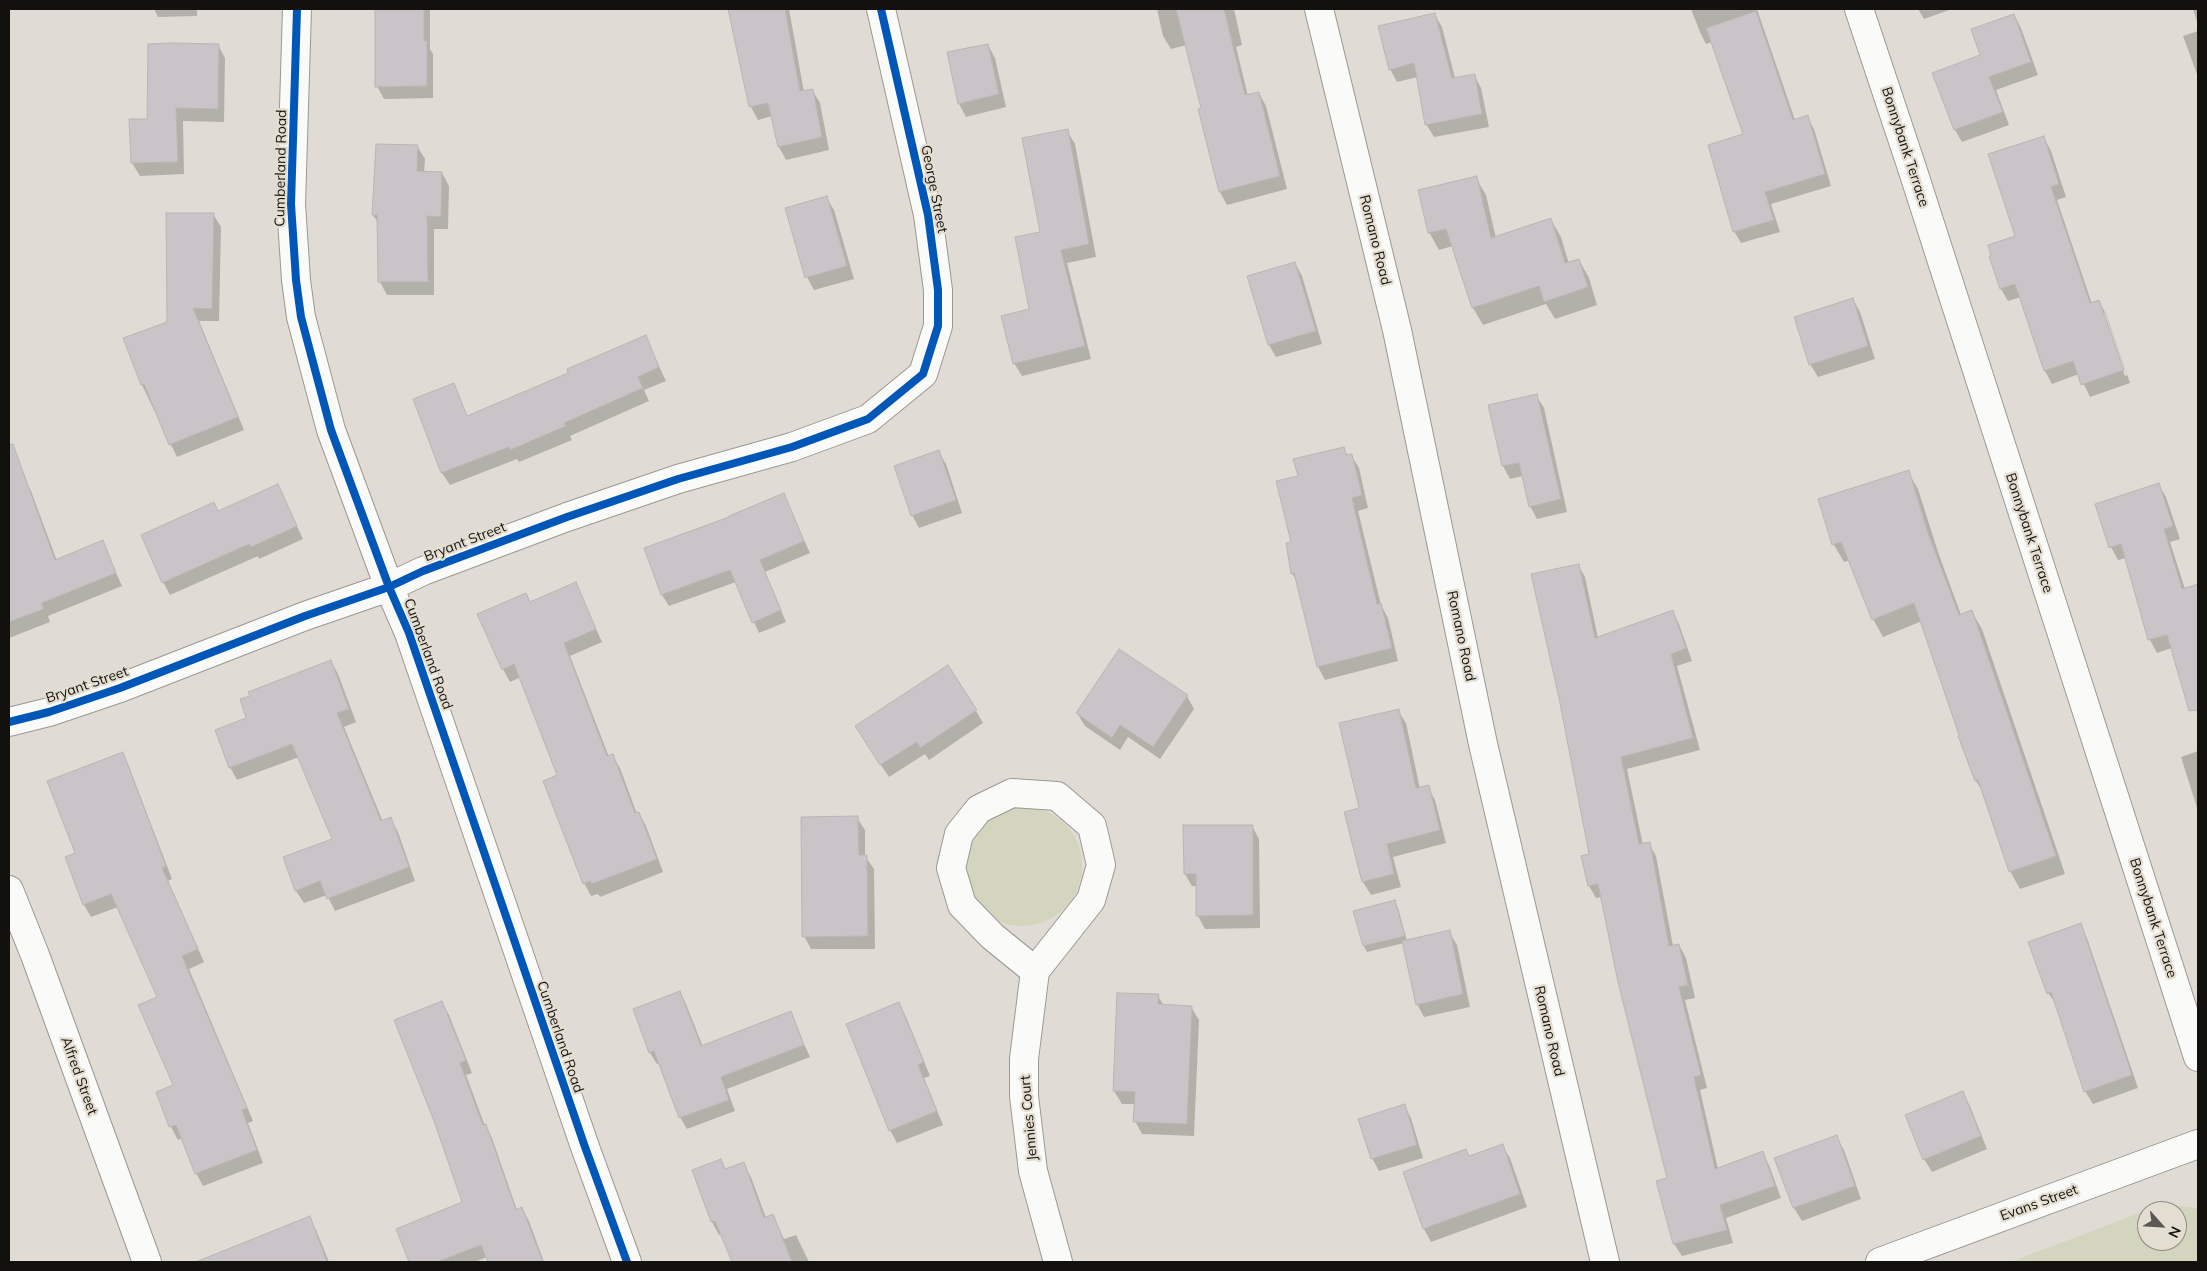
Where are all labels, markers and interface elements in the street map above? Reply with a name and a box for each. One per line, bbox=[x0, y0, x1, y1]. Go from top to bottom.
street label: Bonnybank Terrace bbox=[1878, 85, 1932, 209]
street label: Cumberland Road bbox=[272, 109, 290, 227]
street label: George Street bbox=[917, 144, 951, 234]
street label: Romano Road bbox=[1356, 193, 1394, 287]
street label: Bonnybank Terrace bbox=[2002, 471, 2056, 595]
street label: Bryant Street bbox=[422, 519, 508, 565]
street label: Romano Road bbox=[1443, 589, 1479, 683]
street label: Cumberland Road bbox=[400, 596, 456, 712]
street label: Bryant Street bbox=[44, 663, 130, 707]
street label: Bonnybank Terrace bbox=[2126, 856, 2180, 980]
street label: Cumberland Road bbox=[533, 979, 587, 1095]
street label: Romano Road bbox=[1530, 984, 1568, 1078]
street label: Alfred Street bbox=[57, 1035, 101, 1117]
street label: Jennies Court bbox=[1017, 1075, 1041, 1161]
street label: Evans Street bbox=[1998, 1181, 2080, 1225]
north arrow bbox=[2137, 1201, 2187, 1251]
text: N bbox=[2164, 1223, 2185, 1241]

